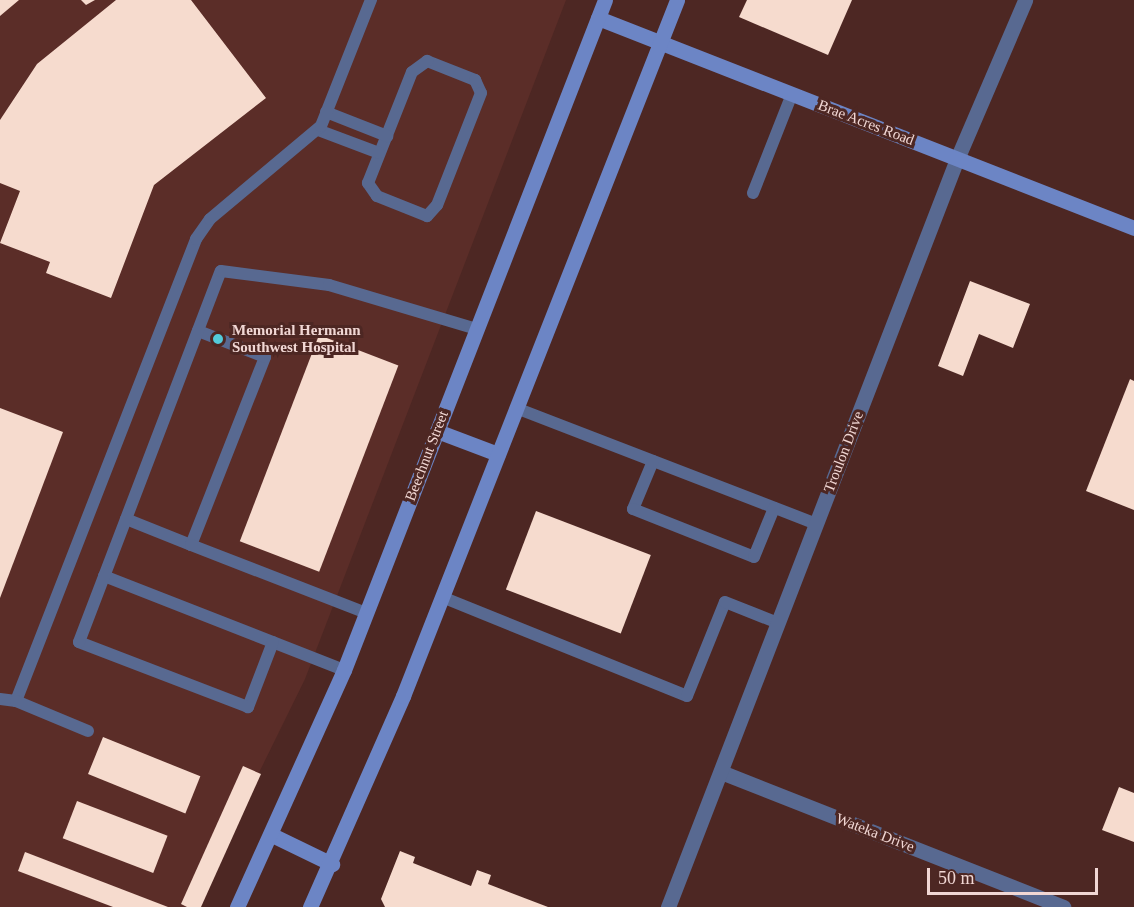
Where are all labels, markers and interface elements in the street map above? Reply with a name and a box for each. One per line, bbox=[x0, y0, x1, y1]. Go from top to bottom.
street label: Brae Acres Road bbox=[815, 96, 917, 150]
place label: Memorial Hermann Southwest Hospital bbox=[232, 321, 361, 356]
marker: Memorial Hermann Southwest Hospital bbox=[209, 330, 227, 348]
street label: Beechnut Street bbox=[402, 408, 452, 504]
street label: Troulon Drive bbox=[820, 409, 868, 495]
street label: Wateka Drive bbox=[833, 810, 917, 856]
scale bar bbox=[930, 856, 1101, 894]
text: 50 m bbox=[938, 868, 975, 888]

